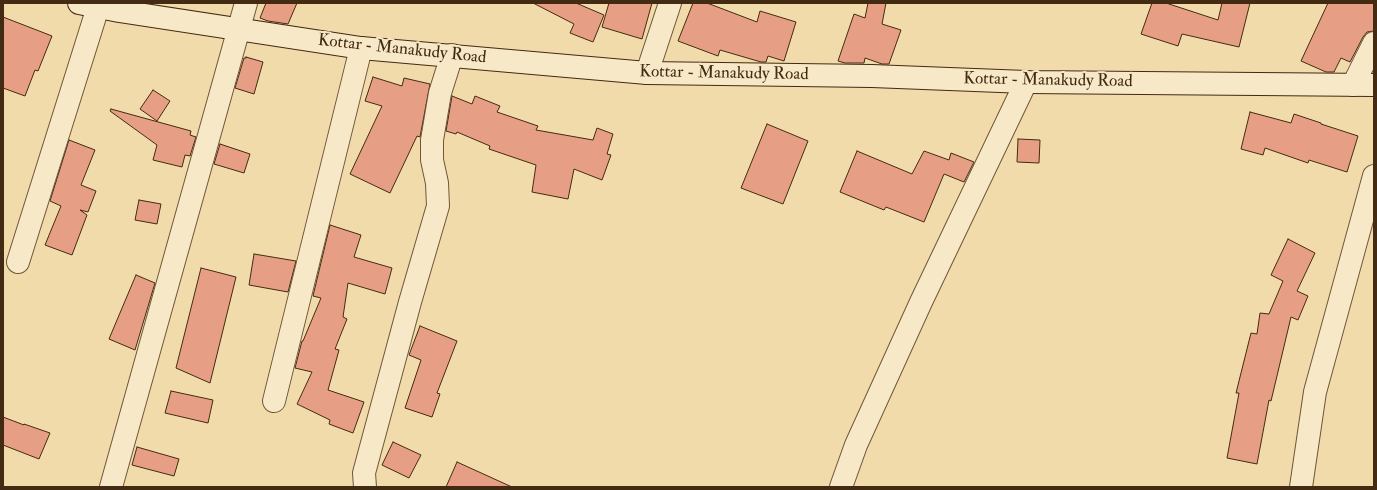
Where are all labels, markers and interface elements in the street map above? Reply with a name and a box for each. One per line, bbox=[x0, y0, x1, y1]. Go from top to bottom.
street label: Kottar - Manakudy Road bbox=[317, 31, 487, 69]
street label: Kottar - Manakudy Road bbox=[639, 62, 809, 86]
street label: Kottar - Manakudy Road bbox=[963, 69, 1133, 93]

